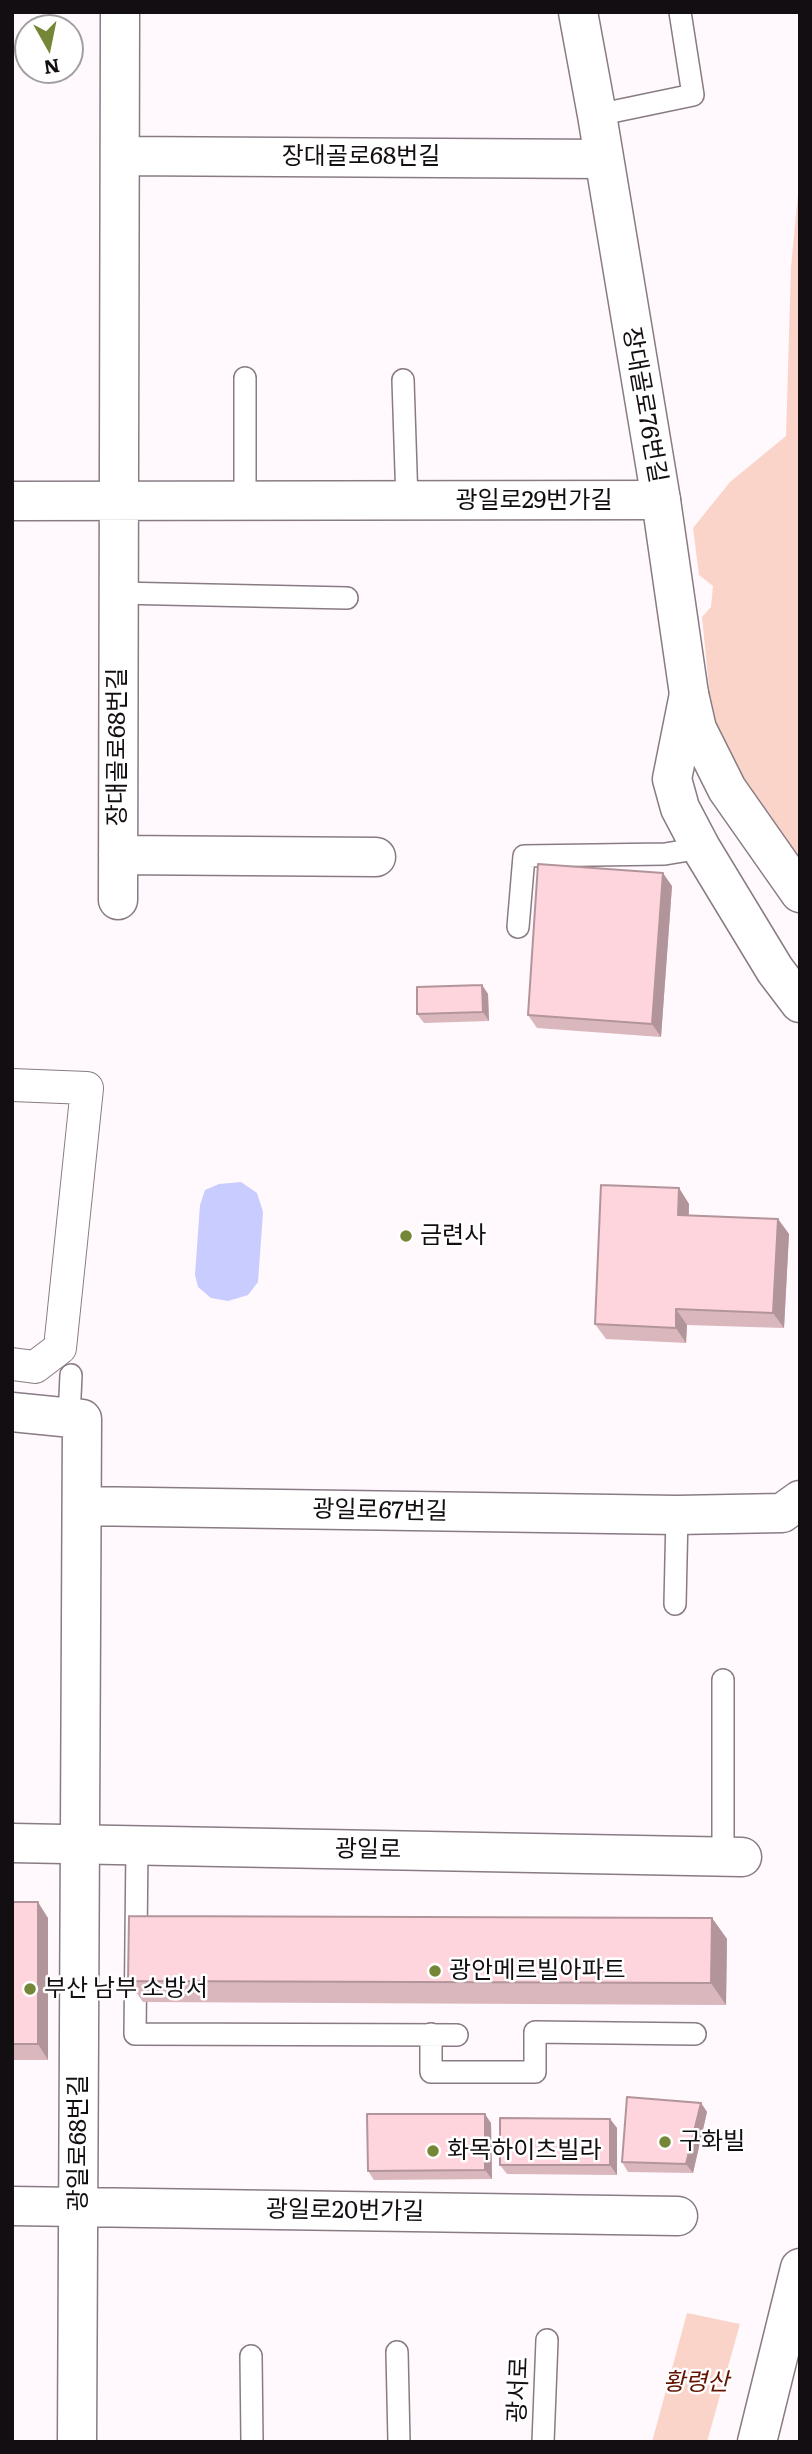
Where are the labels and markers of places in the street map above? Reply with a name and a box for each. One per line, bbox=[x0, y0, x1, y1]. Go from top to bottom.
place label: 금련사 bbox=[420, 1222, 486, 1250]
marker: 금련사 bbox=[398, 1228, 414, 1244]
place label: 광안메르빌아파트 bbox=[449, 1957, 626, 1985]
marker: 광안메르빌아파트 bbox=[427, 1963, 443, 1979]
place label: 부산 남부 소방서 bbox=[44, 1975, 208, 2003]
marker: 부산 남부 소방서 bbox=[22, 1981, 38, 1997]
place label: 구화빌 bbox=[679, 2128, 745, 2156]
marker: 구화빌 bbox=[657, 2134, 673, 2150]
place label: 화목하이츠빌라 bbox=[447, 2137, 602, 2165]
marker: 화목하이츠빌라 bbox=[425, 2143, 441, 2159]

